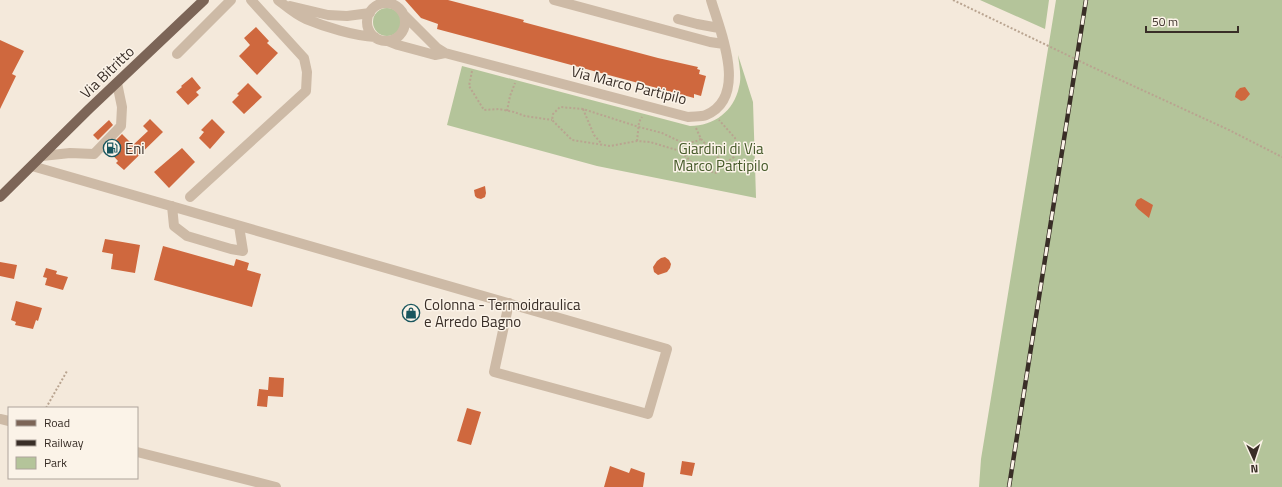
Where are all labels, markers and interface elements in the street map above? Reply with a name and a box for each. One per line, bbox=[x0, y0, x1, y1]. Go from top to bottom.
scale bar bbox=[1146, 8, 1238, 34]
text: 50 m bbox=[1152, 12, 1178, 31]
street label: Via Bitritto bbox=[75, 40, 139, 104]
street label: Via Marco Partipilo bbox=[569, 60, 689, 110]
place label: Eni bbox=[125, 137, 145, 160]
park label: Giardini di Via Marco Partipilo bbox=[673, 137, 769, 177]
fuel station icon: Eni bbox=[102, 138, 122, 158]
place label: Colonna - Termoidraulica e Arredo Bagno bbox=[424, 293, 581, 333]
shop icon: Colonna - Termoidraulica e Arredo Bagno bbox=[401, 303, 421, 323]
legend bbox=[8, 407, 138, 479]
text: Road bbox=[44, 413, 70, 432]
text: Railway bbox=[44, 433, 84, 452]
north arrow bbox=[1234, 439, 1274, 479]
text: Park bbox=[44, 453, 67, 472]
text: N bbox=[1250, 461, 1259, 477]

